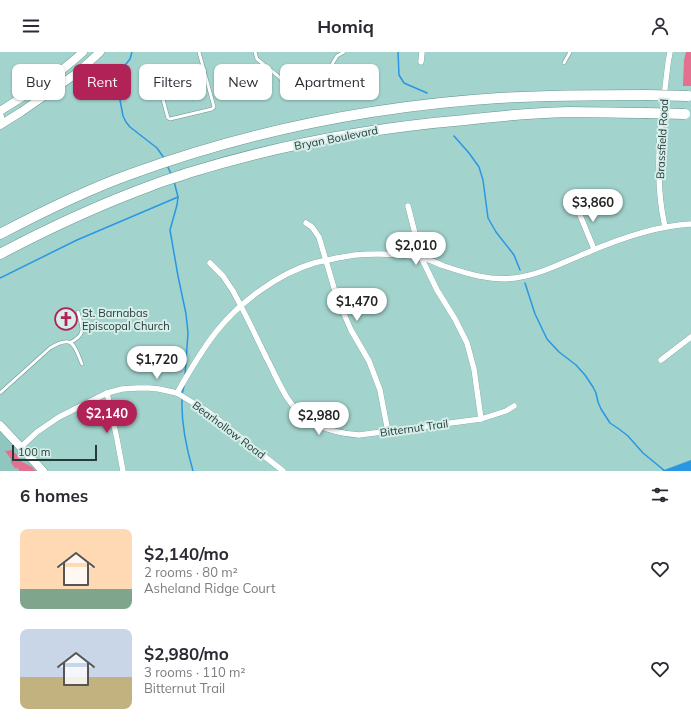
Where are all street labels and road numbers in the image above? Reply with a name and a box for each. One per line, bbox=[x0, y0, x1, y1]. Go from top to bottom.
street label: Brassfield Road bbox=[653, 99, 671, 179]
street label: Bryan Boulevard bbox=[293, 123, 379, 153]
street label: Bearhollow Road bbox=[190, 398, 268, 462]
street label: Bitternut Trail bbox=[379, 416, 449, 440]

